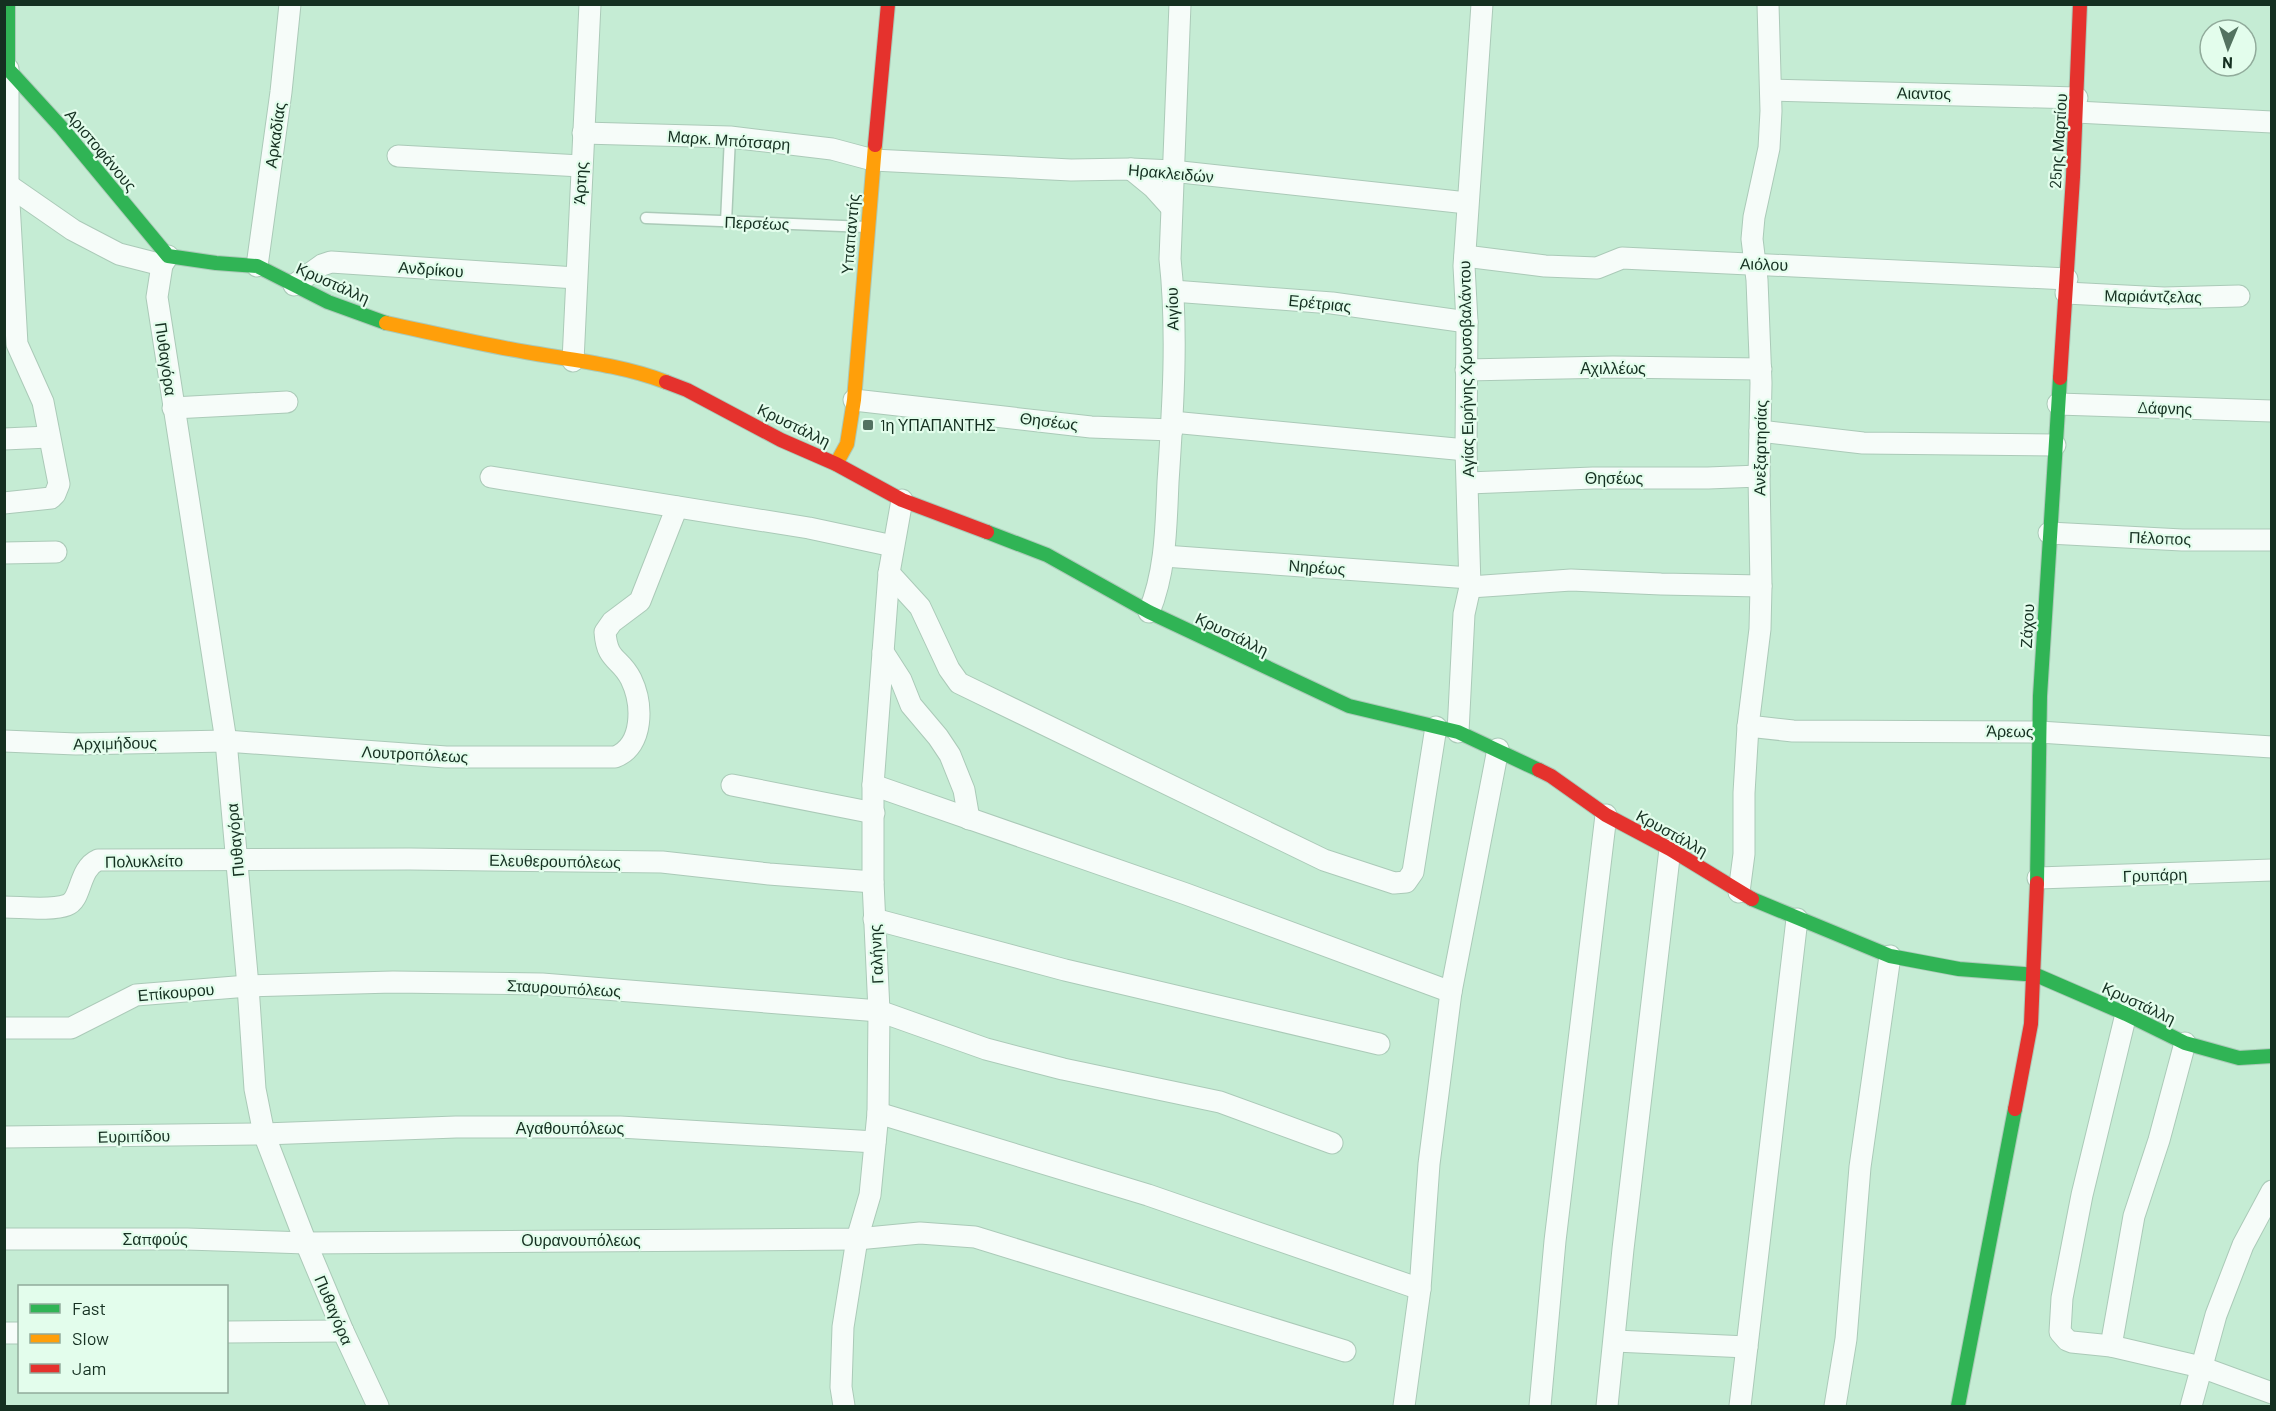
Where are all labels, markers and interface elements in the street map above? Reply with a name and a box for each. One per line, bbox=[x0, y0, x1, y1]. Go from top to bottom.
north arrow bbox=[2198, 18, 2258, 78]
text: N bbox=[2222, 54, 2233, 73]
street label: Αιαντος bbox=[1897, 83, 1952, 102]
street label: 25ης Μαρτίου bbox=[2045, 93, 2070, 189]
street label: Αρκαδίας bbox=[260, 101, 289, 169]
street label: Αριστοφάνους bbox=[62, 105, 141, 195]
street label: Μαρκ. Μπότσαρη bbox=[667, 126, 791, 153]
street label: Ηρακλειδών bbox=[1127, 159, 1215, 186]
street label: Άρτης bbox=[569, 161, 590, 205]
street label: Υπαπαντής bbox=[837, 193, 863, 275]
street label: Περσέως bbox=[724, 212, 790, 233]
street label: Αιόλου bbox=[1740, 253, 1788, 274]
street label: Ανδρίκου bbox=[398, 257, 464, 280]
street label: Κρυστάλλη bbox=[293, 258, 373, 307]
street label: Αγίας Ειρήνης Χρυσοβαλάντου bbox=[1454, 261, 1477, 477]
street label: Μαριάντζελας bbox=[2104, 285, 2202, 307]
street label: Αιγίου bbox=[1162, 287, 1181, 331]
street label: Ερέτριας bbox=[1288, 290, 1353, 315]
street label: Πυθαγόρα bbox=[152, 321, 181, 397]
street label: Αχιλλέως bbox=[1580, 358, 1646, 377]
street label: Δάφνης bbox=[2137, 397, 2193, 418]
street label: Κρυστάλλη bbox=[755, 399, 834, 450]
street label: Ανεξαρτησίας bbox=[1749, 400, 1771, 496]
street label: Θησέως bbox=[1019, 408, 1080, 434]
place label: 1η ΥΠΑΠΑΝΤΗΣ bbox=[880, 415, 996, 434]
marker: 1η ΥΠΑΠΑΝΤΗΣ bbox=[861, 418, 875, 432]
street label: Θησέως bbox=[1585, 468, 1644, 487]
street label: Πέλοπος bbox=[2129, 527, 2192, 548]
street label: Νηρέως bbox=[1288, 555, 1346, 578]
street label: Ζάχου bbox=[2016, 603, 2037, 649]
street label: Κρυστάλλη bbox=[1193, 608, 1272, 659]
street label: Άρεως bbox=[1986, 721, 2034, 740]
street label: Αρχιμήδους bbox=[73, 732, 157, 753]
street label: Λουτροπόλεως bbox=[361, 741, 469, 766]
street label: Πυθαγόρα bbox=[222, 803, 247, 878]
street label: Κρυστάλλη bbox=[1633, 805, 1711, 860]
street label: Πολυκλείτο bbox=[105, 850, 183, 871]
street label: Ελευθερουπόλεως bbox=[489, 850, 621, 871]
street label: Γρυπάρη bbox=[2123, 864, 2187, 885]
street label: Γαλήνης bbox=[864, 923, 887, 984]
street label: Σταυρουπόλεως bbox=[506, 975, 622, 1000]
street label: Κρυστάλλη bbox=[2100, 977, 2179, 1028]
street label: Επίκουρου bbox=[137, 979, 215, 1004]
street label: Αγαθουπόλεως bbox=[516, 1118, 625, 1137]
street label: Ευριπίδου bbox=[98, 1125, 170, 1146]
street label: Σαπφούς bbox=[122, 1229, 188, 1248]
street label: Ουρανουπόλεως bbox=[521, 1230, 641, 1249]
street label: Πυθαγόρα bbox=[311, 1272, 358, 1347]
legend bbox=[18, 1285, 228, 1393]
text: Fast bbox=[72, 1297, 106, 1319]
text: Slow bbox=[72, 1327, 109, 1349]
text: Jam bbox=[72, 1357, 106, 1379]

